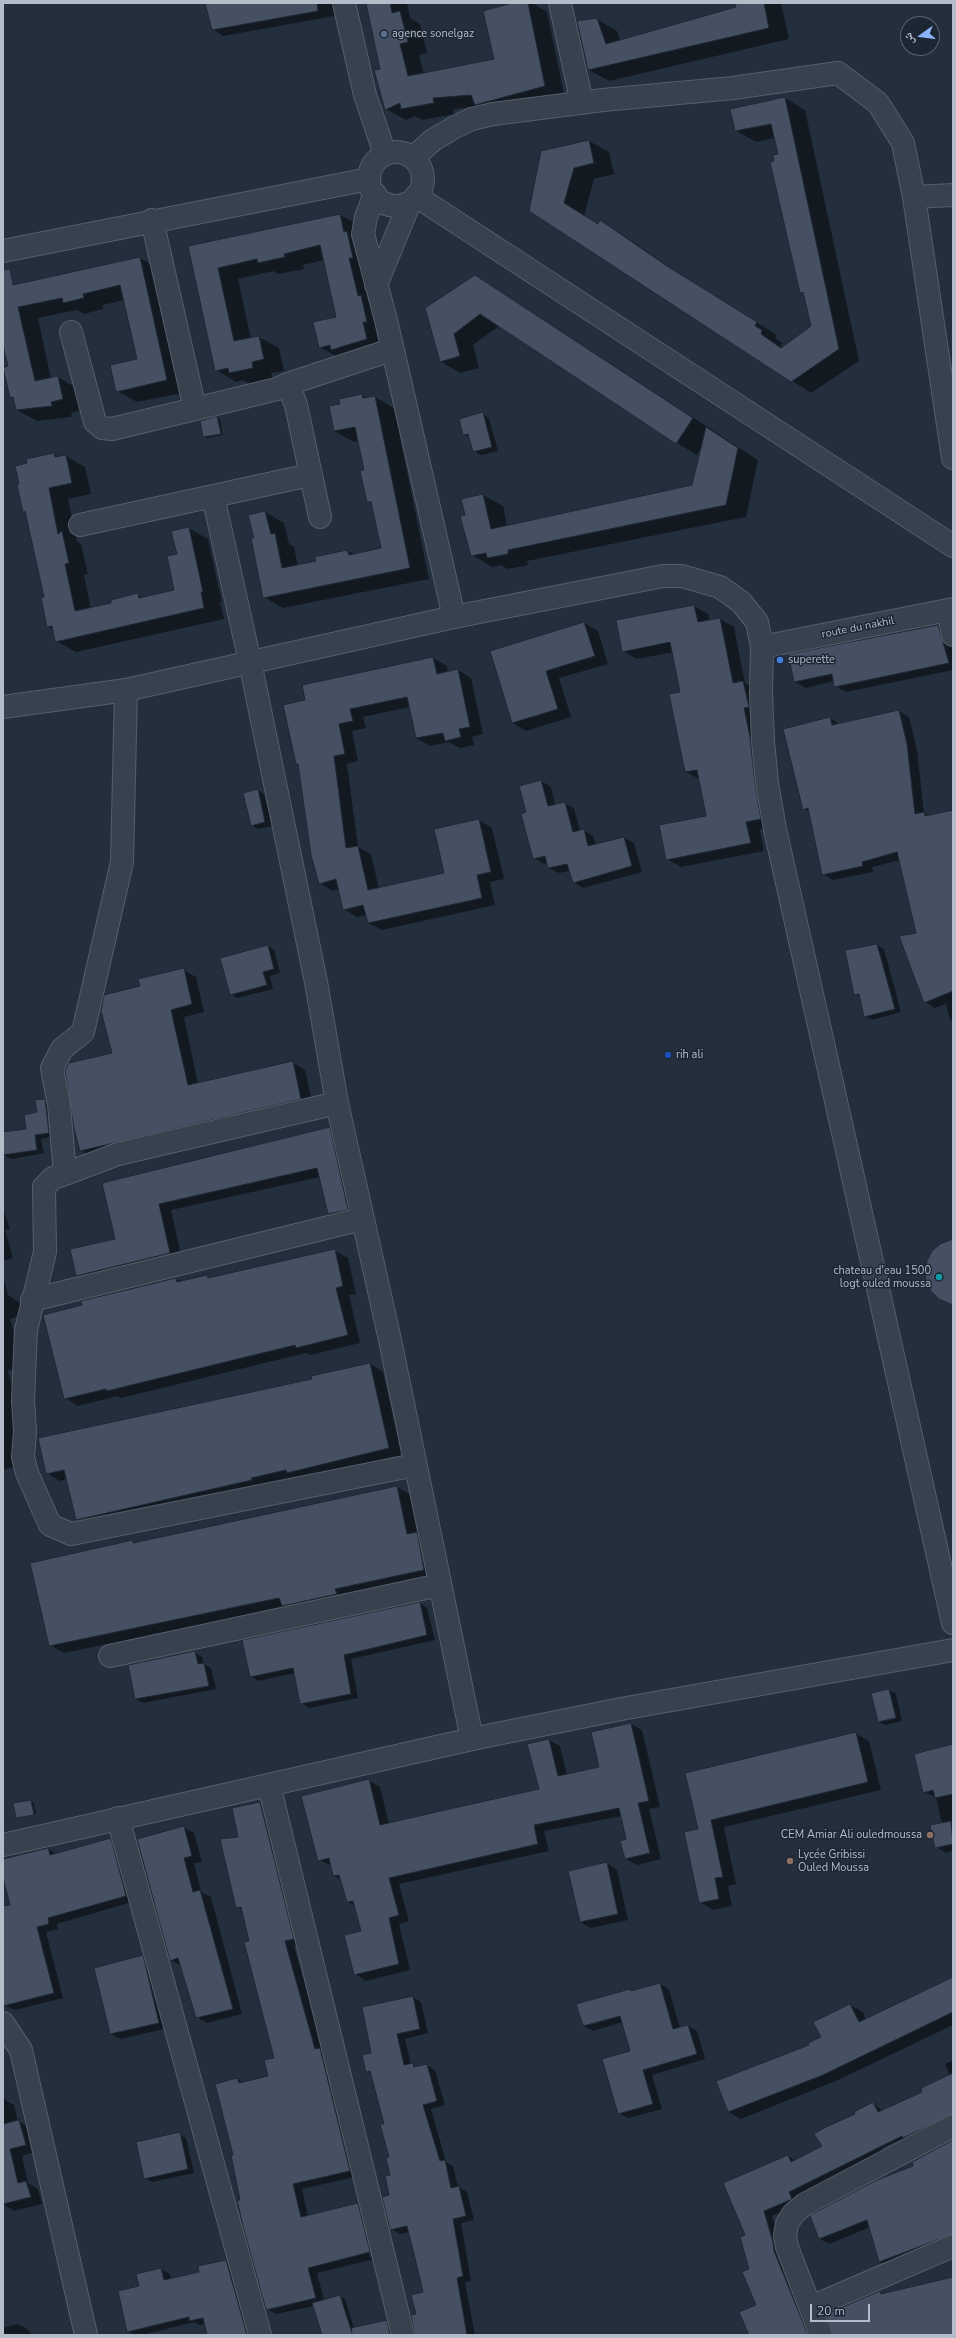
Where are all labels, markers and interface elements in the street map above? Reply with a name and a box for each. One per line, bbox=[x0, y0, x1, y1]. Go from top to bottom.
north arrow bbox=[900, 16, 940, 56]
place label: agence sonelgaz bbox=[392, 27, 474, 41]
marker: agence sonelgaz bbox=[379, 29, 389, 39]
text: ش bbox=[900, 31, 918, 46]
street label: route du nakhil bbox=[821, 614, 895, 642]
place label: superette bbox=[788, 653, 835, 667]
marker: superette bbox=[775, 655, 785, 665]
place label: rih ali bbox=[676, 1048, 703, 1062]
marker: rih ali bbox=[663, 1050, 673, 1060]
place label: chateau d'eau 1500 logt ouled moussa bbox=[833, 1264, 931, 1290]
marker: chateau d'eau 1500 logt ouled moussa bbox=[934, 1272, 944, 1282]
place label: CEM Amiar Ali ouledmoussa bbox=[781, 1828, 922, 1842]
marker: CEM Amiar Ali ouledmoussa bbox=[925, 1830, 935, 1840]
place label: Lycée Gribissi Ouled Moussa bbox=[798, 1848, 869, 1874]
marker: Lycée Gribissi Ouled Moussa bbox=[785, 1856, 795, 1866]
scale bar bbox=[812, 2296, 872, 2322]
text: 20 m bbox=[817, 2303, 845, 2319]

